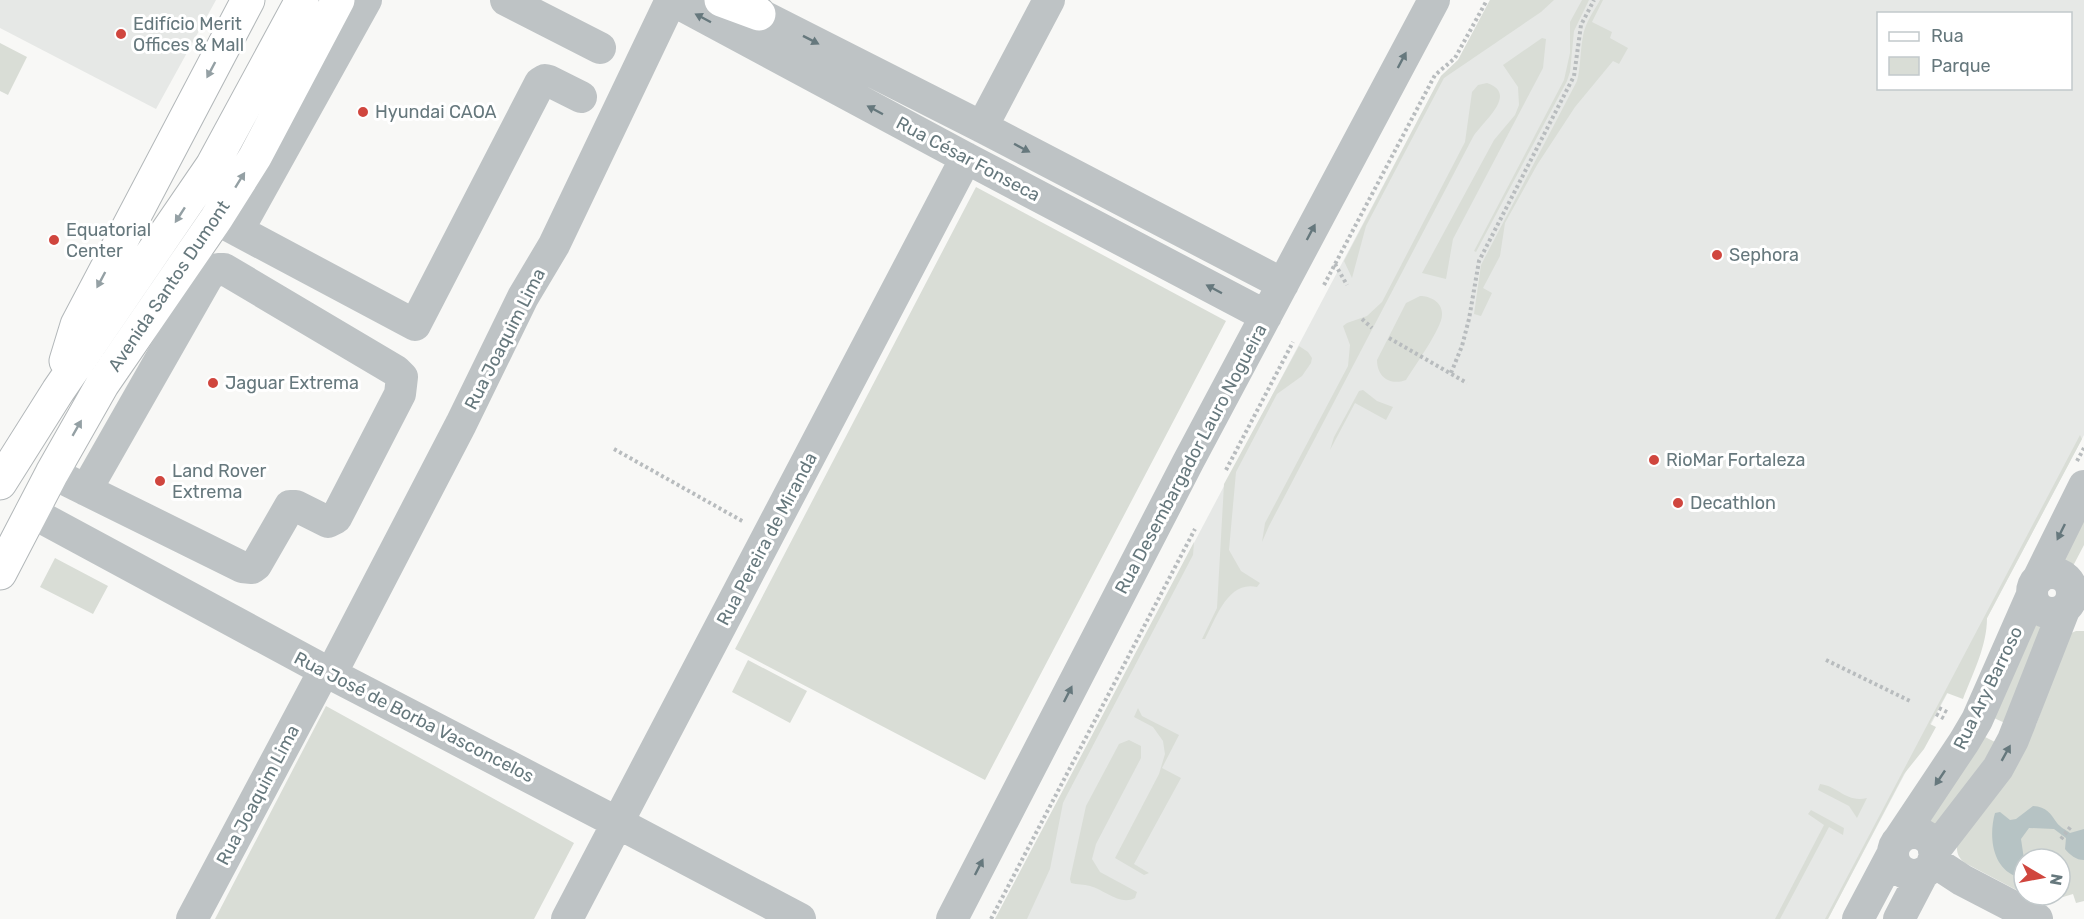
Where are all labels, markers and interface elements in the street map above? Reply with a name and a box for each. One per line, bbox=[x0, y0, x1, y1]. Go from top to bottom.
legend bbox=[1877, 12, 2072, 90]
place label: Edifício Merit Offices & Mall bbox=[133, 13, 244, 56]
one-way arrow bbox=[694, 13, 712, 23]
text: Rua bbox=[1931, 25, 1964, 47]
marker: Edifício Merit Offices & Mall bbox=[114, 27, 128, 41]
one-way arrow bbox=[802, 35, 820, 45]
one-way arrow bbox=[1397, 51, 1407, 68]
text: Parque bbox=[1931, 55, 1991, 77]
one-way arrow bbox=[206, 62, 216, 79]
place label: Hyundai CAOA bbox=[375, 101, 497, 123]
marker: Hyundai CAOA bbox=[356, 105, 370, 119]
one-way arrow bbox=[866, 105, 883, 115]
street label: Rua César Fonseca bbox=[892, 112, 1044, 206]
one-way arrow bbox=[1014, 143, 1031, 153]
one-way arrow bbox=[235, 172, 246, 188]
street label: Avenida Santos Dumont bbox=[103, 196, 235, 376]
one-way arrow bbox=[174, 206, 185, 223]
place label: Equatorial Center bbox=[66, 219, 151, 262]
one-way arrow bbox=[1306, 224, 1316, 241]
marker: Equatorial Center bbox=[47, 233, 61, 247]
place label: Sephora bbox=[1729, 244, 1799, 266]
marker: Sephora bbox=[1710, 248, 1724, 262]
street label: Rua Joaquim Lima bbox=[460, 265, 550, 413]
one-way arrow bbox=[96, 272, 106, 289]
one-way arrow bbox=[1206, 284, 1223, 294]
street label: Rua Desembargador Lauro Nogueira bbox=[1110, 320, 1272, 598]
place label: Jaguar Extrema bbox=[225, 372, 359, 394]
marker: Jaguar Extrema bbox=[206, 376, 220, 390]
one-way arrow bbox=[72, 420, 82, 437]
street label: Rua Pereira de Miranda bbox=[712, 449, 822, 629]
place label: RioMar Fortaleza bbox=[1666, 449, 1806, 471]
marker: RioMar Fortaleza bbox=[1647, 453, 1661, 467]
place label: Land Rover Extrema bbox=[172, 460, 266, 503]
marker: Land Rover Extrema bbox=[153, 474, 167, 488]
place label: Decathlon bbox=[1690, 492, 1776, 514]
marker: Decathlon bbox=[1671, 496, 1685, 510]
one-way arrow bbox=[2056, 524, 2066, 541]
street label: Rua Ary Barroso bbox=[1949, 623, 2027, 753]
street label: Rua José de Borba Vasconcelos bbox=[290, 647, 538, 787]
one-way arrow bbox=[1063, 685, 1073, 702]
street label: Rua Joaquim Lima bbox=[212, 721, 304, 869]
one-way arrow bbox=[2001, 744, 2011, 761]
one-way arrow bbox=[1934, 770, 1946, 786]
north arrow bbox=[2012, 847, 2072, 907]
one-way arrow bbox=[974, 858, 984, 875]
text: N bbox=[2046, 872, 2067, 887]

